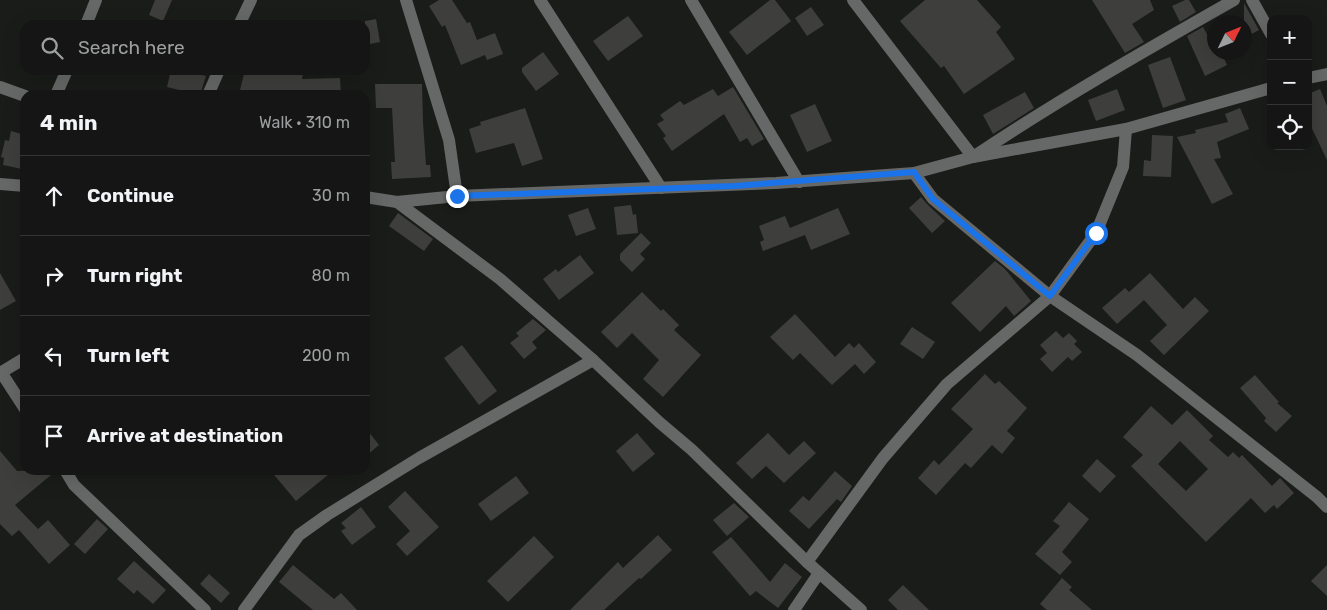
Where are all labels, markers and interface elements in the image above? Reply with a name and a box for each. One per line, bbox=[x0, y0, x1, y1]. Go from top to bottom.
north arrow bbox=[1207, 15, 1252, 60]
map controls bbox=[1267, 15, 1312, 150]
button: + bbox=[1267, 15, 1312, 60]
search box bbox=[20, 20, 370, 75]
icon: search bbox=[38, 34, 66, 62]
text: Search here bbox=[78, 36, 185, 59]
button: − bbox=[1267, 60, 1312, 105]
button: locate bbox=[1267, 105, 1312, 150]
text: 4 min bbox=[40, 110, 98, 135]
text: Walk · 310 m bbox=[259, 113, 350, 132]
icon: ahead bbox=[40, 182, 68, 210]
text: Continue bbox=[87, 184, 174, 207]
route end bbox=[446, 185, 469, 208]
text: 30 m bbox=[312, 186, 350, 205]
route start bbox=[1085, 222, 1108, 245]
icon: right bbox=[40, 262, 68, 290]
text: Turn right bbox=[87, 264, 182, 287]
text: 80 m bbox=[312, 266, 350, 285]
icon: left bbox=[40, 342, 68, 370]
text: Turn left bbox=[87, 344, 169, 367]
text: 200 m bbox=[302, 346, 350, 365]
icon: arrive bbox=[40, 422, 68, 450]
text: Arrive at destination bbox=[87, 424, 283, 447]

